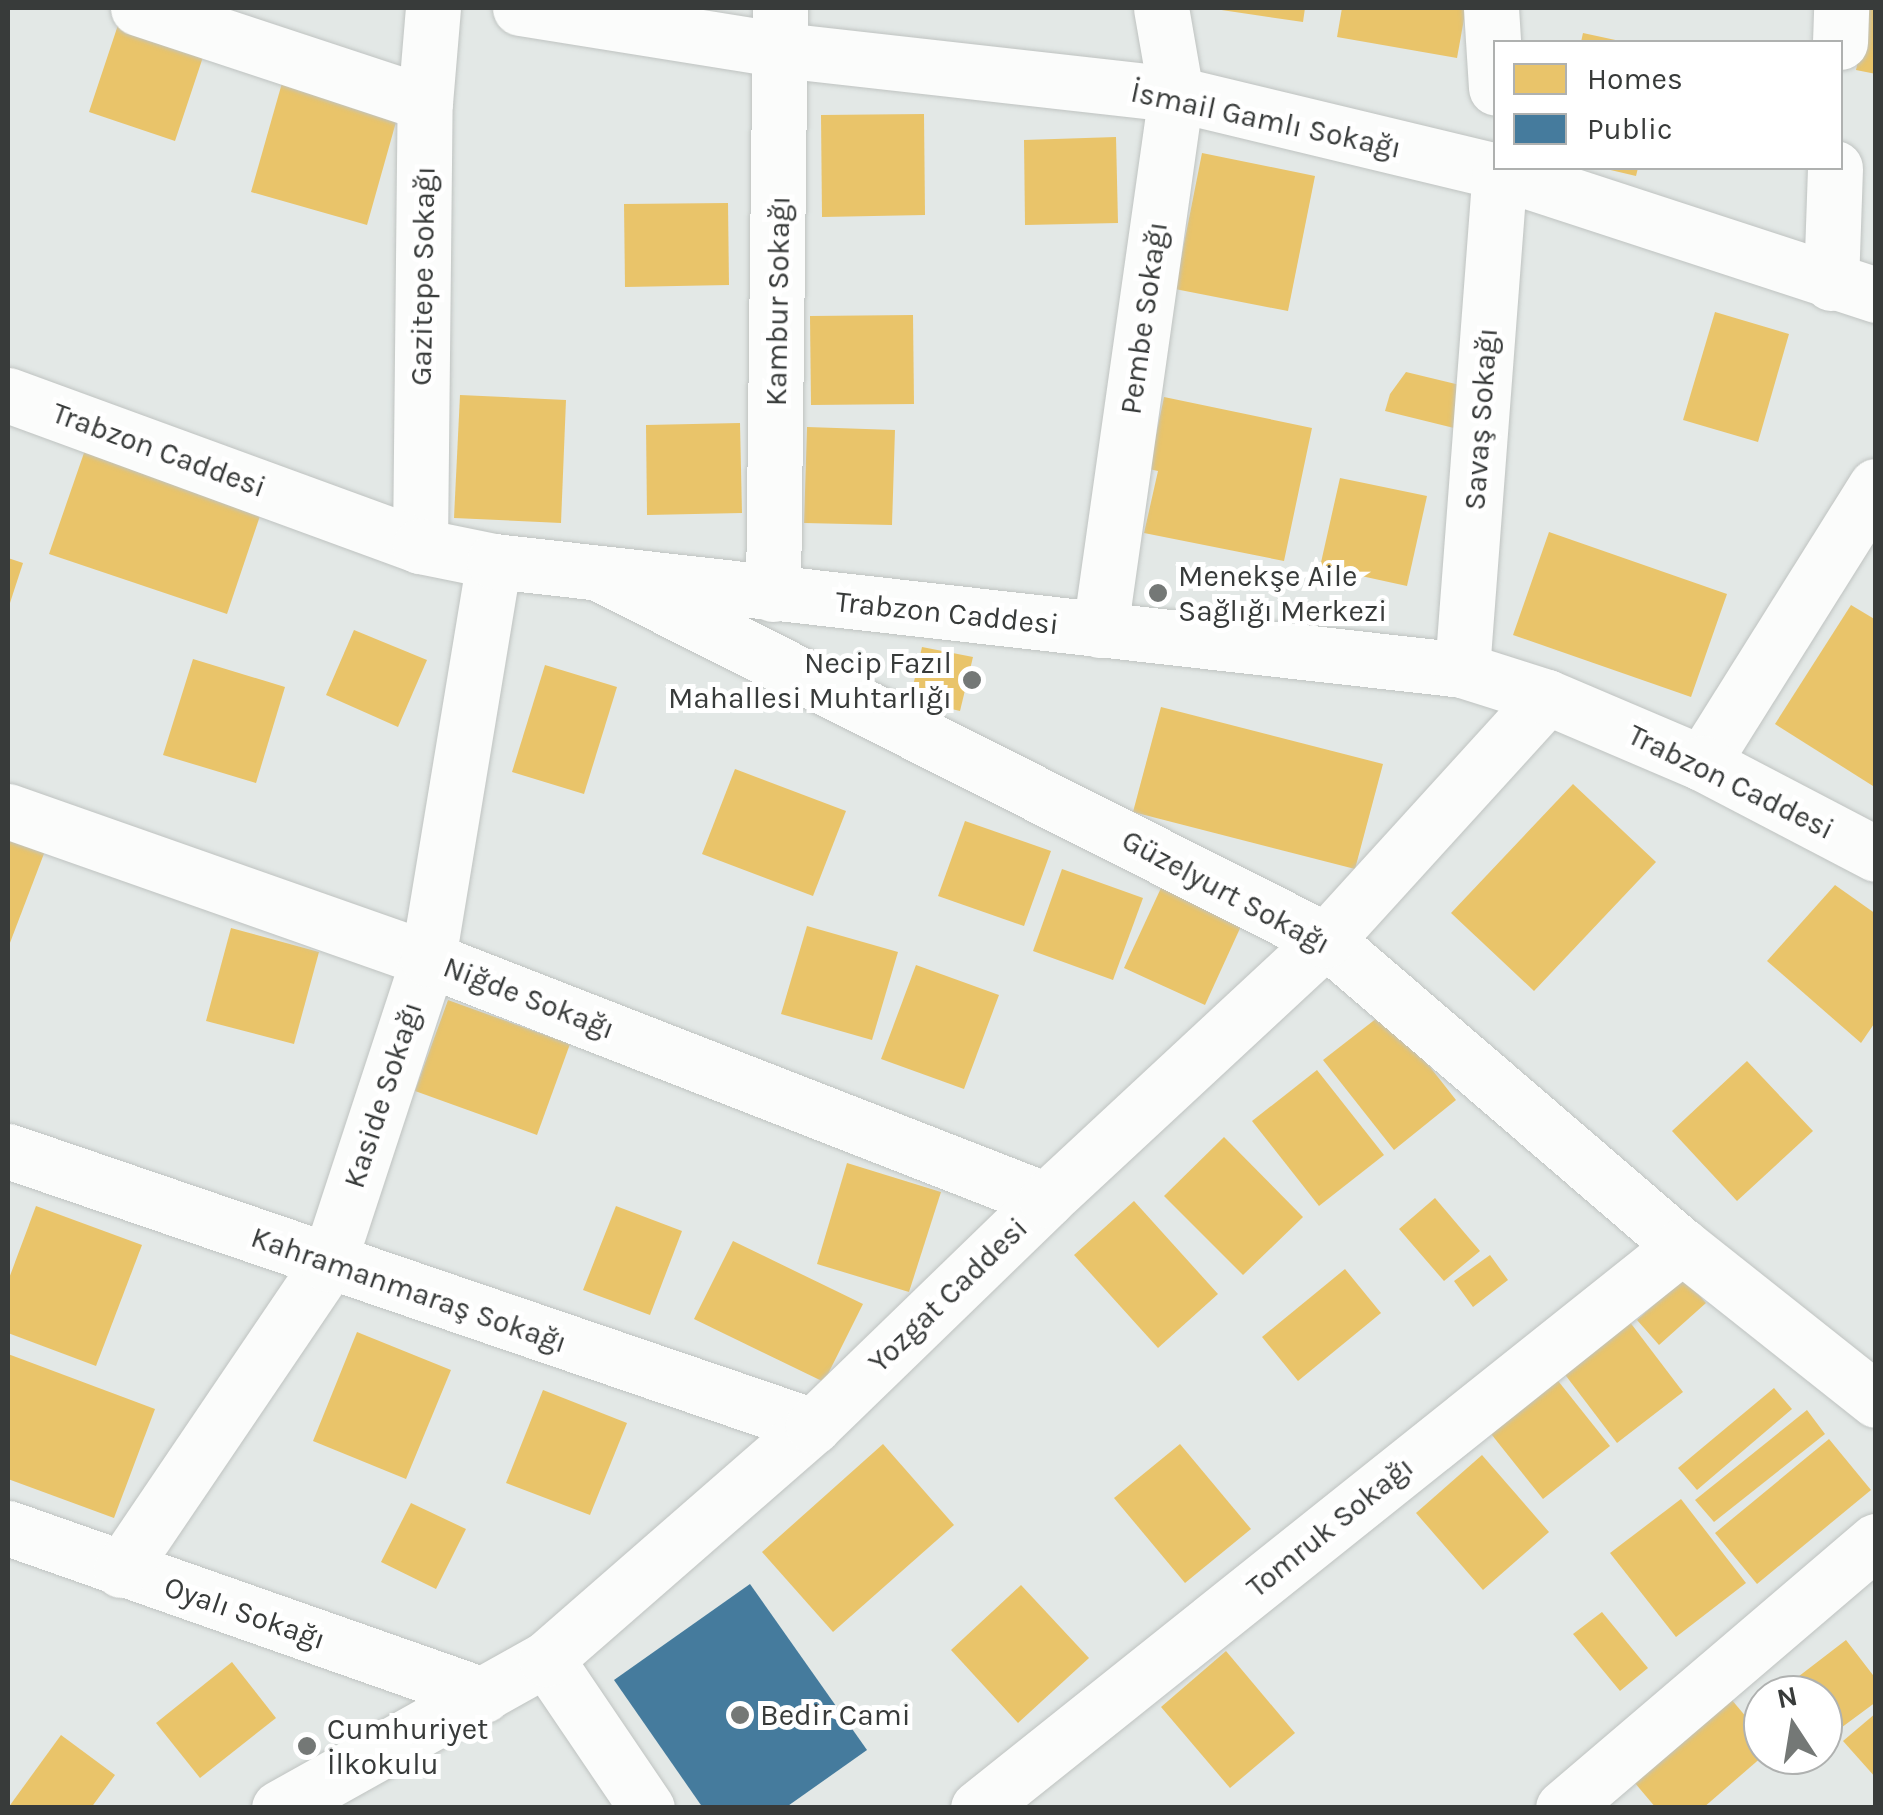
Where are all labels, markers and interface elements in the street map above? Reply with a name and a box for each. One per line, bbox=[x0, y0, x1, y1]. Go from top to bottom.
legend bbox=[1493, 40, 1843, 170]
text: Homes bbox=[1587, 61, 1683, 97]
street label: İsmail Gamlı Sokağı bbox=[1128, 74, 1404, 166]
text: Public bbox=[1587, 111, 1672, 147]
street label: Gazitepe Sokağı bbox=[403, 166, 443, 386]
street label: Kambur Sokağı bbox=[758, 195, 798, 407]
street label: Pembe Sokağı bbox=[1113, 219, 1175, 417]
street label: Savaş Sokağı bbox=[1457, 326, 1505, 512]
street label: Trabzon Caddesi bbox=[47, 395, 271, 505]
place label: Menekşe Aile Sağlığı Merkezi bbox=[1178, 558, 1387, 628]
marker: Menekşe Aile Sağlığı Merkezi bbox=[1147, 582, 1169, 604]
street label: Trabzon Caddesi bbox=[834, 583, 1060, 643]
place label: Necip Fazıl Mahallesi Muhtarlığı bbox=[668, 645, 952, 716]
marker: Necip Fazıl Mahallesi Muhtarlığı bbox=[961, 669, 983, 691]
street label: Trabzon Caddesi bbox=[1622, 717, 1840, 847]
street label: Güzelyurt Sokağı bbox=[1116, 822, 1336, 962]
street label: Niğde Sokağı bbox=[438, 949, 620, 1047]
street label: Kaside Sokağı bbox=[336, 997, 430, 1193]
street label: Yozgat Caddesi bbox=[861, 1210, 1035, 1380]
street label: Kahramanmaraş Sokağı bbox=[246, 1219, 572, 1361]
street label: Tomruk Sokağı bbox=[1239, 1449, 1421, 1605]
street label: Oyalı Sokağı bbox=[160, 1569, 330, 1657]
north arrow bbox=[1743, 1675, 1843, 1775]
text: N bbox=[1774, 1679, 1800, 1715]
place label: Bedir Cami bbox=[760, 1697, 911, 1733]
marker: Bedir Cami bbox=[729, 1704, 751, 1726]
place label: Cumhuriyet İlkokulu bbox=[327, 1711, 488, 1782]
marker: Cumhuriyet İlkokulu bbox=[296, 1735, 318, 1757]

